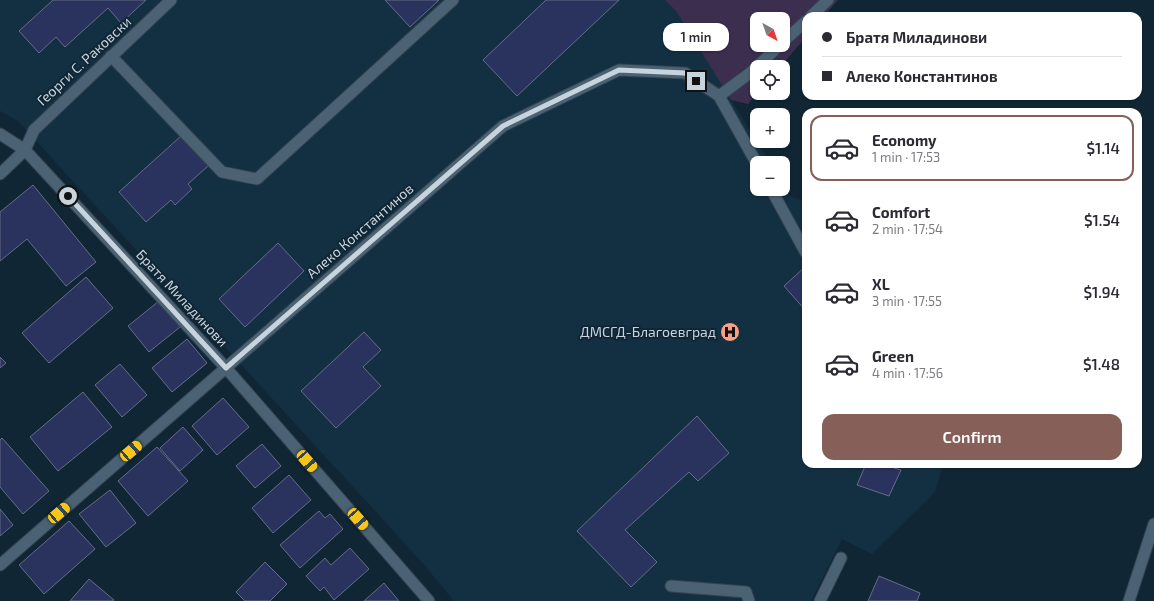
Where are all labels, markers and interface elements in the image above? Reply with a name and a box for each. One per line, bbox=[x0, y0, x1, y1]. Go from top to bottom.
north arrow bbox=[750, 12, 790, 52]
map controls bbox=[750, 12, 790, 196]
street label: Георги С. Раковски bbox=[33, 13, 134, 109]
callout: 1 min bbox=[663, 23, 729, 51]
text: Братя Миладинови bbox=[846, 28, 987, 46]
text: 1 min bbox=[681, 29, 711, 45]
button: locate bbox=[750, 60, 790, 100]
text: Алеко Константинов bbox=[846, 67, 998, 85]
route end bbox=[687, 72, 705, 90]
button: + bbox=[750, 108, 790, 148]
icon: car bbox=[824, 130, 860, 166]
text: Economy bbox=[872, 131, 937, 149]
text: $1.14 bbox=[1087, 139, 1120, 157]
text: 1 min · 17:53 bbox=[872, 149, 940, 165]
button: − bbox=[750, 156, 790, 196]
street label: Алеко Константинов bbox=[303, 180, 416, 282]
route start bbox=[59, 187, 77, 205]
icon: car bbox=[824, 202, 860, 238]
text: Comfort bbox=[872, 203, 930, 221]
text: $1.54 bbox=[1084, 211, 1120, 229]
text: 2 min · 17:54 bbox=[872, 221, 943, 237]
street label: Братя Миладинови bbox=[133, 246, 232, 350]
icon: car bbox=[824, 274, 860, 310]
text: XL bbox=[872, 275, 890, 293]
text: $1.94 bbox=[1083, 283, 1120, 301]
text: 3 min · 17:55 bbox=[872, 293, 942, 309]
hospital icon: ДМСГД-Благоевград bbox=[719, 321, 741, 343]
place label: ДМСГД-Благоевград bbox=[580, 323, 716, 340]
icon: car bbox=[824, 346, 860, 382]
text: Green bbox=[872, 347, 914, 365]
text: $1.48 bbox=[1083, 355, 1120, 373]
text: 4 min · 17:56 bbox=[872, 365, 943, 381]
button: Confirm bbox=[822, 414, 1122, 460]
car bbox=[118, 439, 144, 463]
car bbox=[295, 448, 319, 474]
car bbox=[46, 501, 72, 525]
car bbox=[346, 506, 370, 532]

